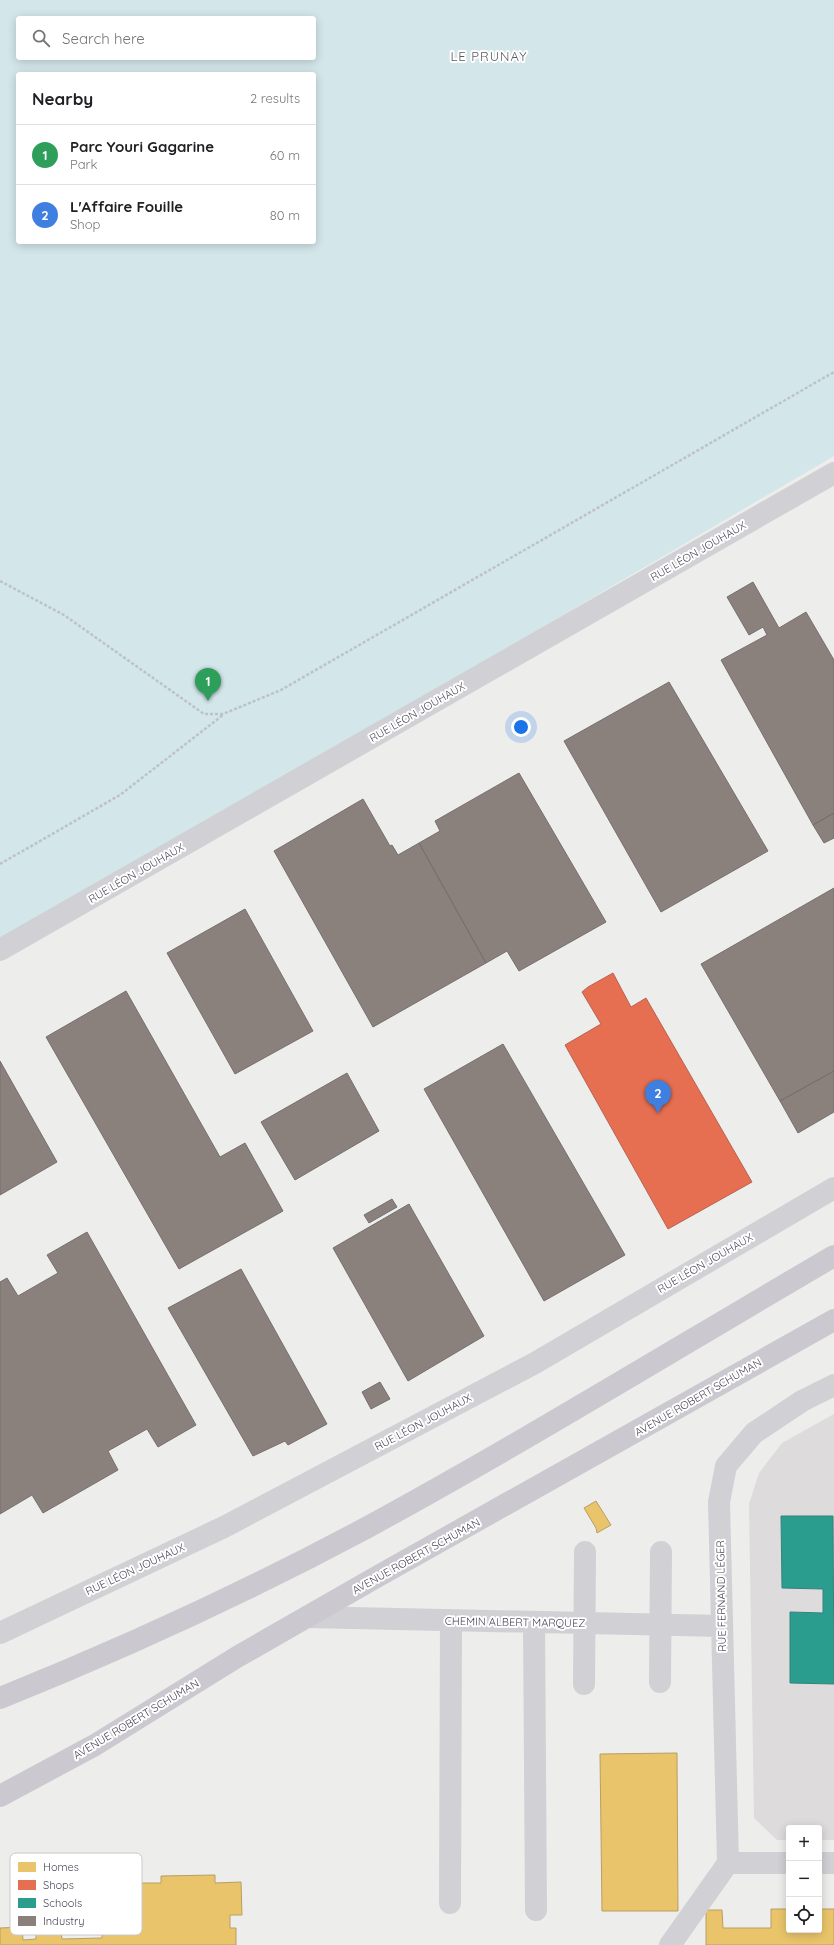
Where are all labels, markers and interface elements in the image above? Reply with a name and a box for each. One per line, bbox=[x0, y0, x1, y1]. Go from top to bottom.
search box bbox=[16, 16, 316, 60]
icon: search bbox=[30, 27, 52, 49]
text: Search here bbox=[62, 29, 145, 48]
district label: LE PRUNAY bbox=[450, 48, 528, 64]
text: Nearby bbox=[32, 88, 93, 109]
text: 2 results bbox=[250, 90, 300, 106]
text: Parc Youri Gagarine bbox=[70, 137, 214, 156]
text: 1 bbox=[42, 147, 48, 163]
text: 60 m bbox=[270, 147, 300, 163]
text: Park bbox=[70, 156, 98, 172]
text: L'Affaire Fouille bbox=[70, 197, 183, 216]
text: 2 bbox=[41, 207, 49, 223]
text: 80 m bbox=[270, 207, 300, 223]
text: Shop bbox=[70, 216, 100, 232]
street label: RUE LÉON JOUHAUX bbox=[648, 518, 748, 584]
pin: 1 bbox=[195, 668, 221, 701]
street label: RUE LÉON JOUHAUX bbox=[367, 679, 467, 745]
your location bbox=[511, 717, 531, 737]
street label: RUE LÉON JOUHAUX bbox=[86, 840, 186, 906]
pin: 2 bbox=[645, 1080, 671, 1113]
street label: RUE LÉON JOUHAUX bbox=[655, 1230, 755, 1296]
street label: AVENUE ROBERT SCHUMAN bbox=[632, 1355, 764, 1439]
street label: RUE LÉON JOUHAUX bbox=[372, 1390, 474, 1453]
street label: AVENUE ROBERT SCHUMAN bbox=[350, 1515, 482, 1597]
street label: RUE LÉON JOUHAUX bbox=[83, 1540, 187, 1598]
street label: RUE FERNAND LÉGER bbox=[713, 1540, 729, 1652]
street label: CHEMIN ALBERT MARQUEZ bbox=[445, 1614, 585, 1630]
street label: AVENUE ROBERT SCHUMAN bbox=[71, 1676, 201, 1762]
map controls bbox=[786, 1825, 822, 1933]
button: + bbox=[786, 1825, 822, 1861]
legend bbox=[10, 1853, 142, 1935]
text: Homes bbox=[43, 1860, 79, 1874]
button: − bbox=[786, 1861, 822, 1897]
text: Shops bbox=[43, 1878, 74, 1892]
text: Schools bbox=[43, 1896, 82, 1910]
button: locate bbox=[786, 1897, 822, 1933]
text: Industry bbox=[43, 1914, 85, 1928]

